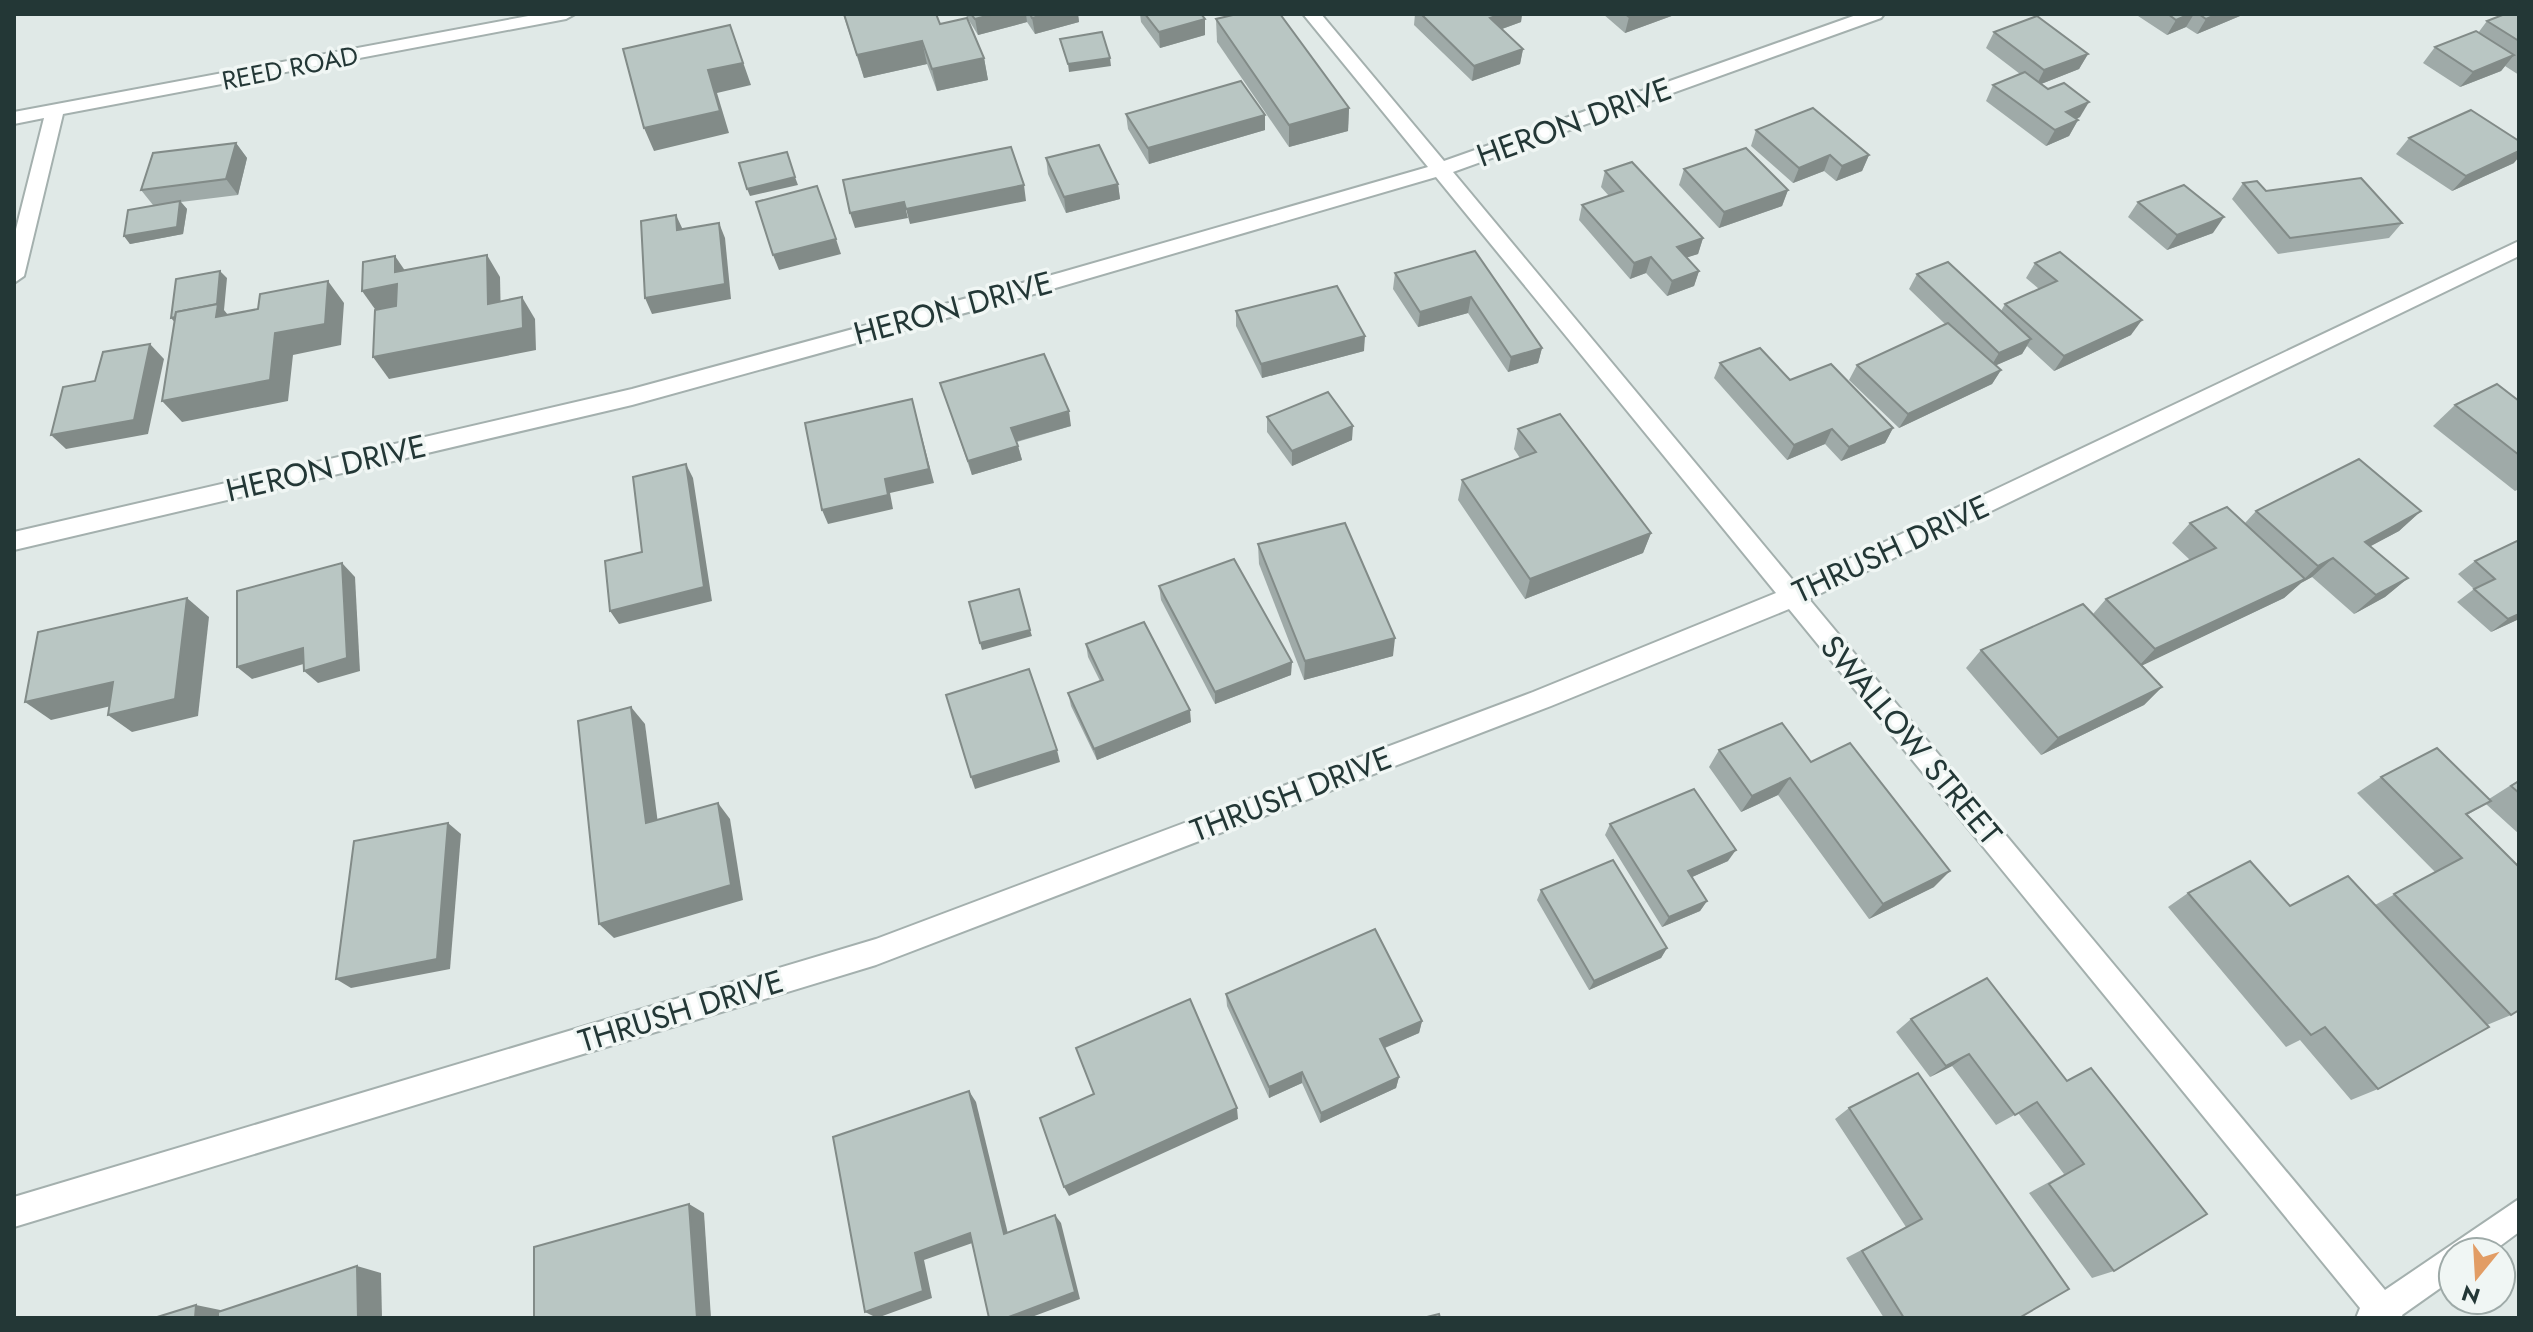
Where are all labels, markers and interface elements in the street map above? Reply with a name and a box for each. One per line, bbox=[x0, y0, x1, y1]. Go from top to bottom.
street label: REED ROAD bbox=[219, 36, 361, 100]
street label: HERON DRIVE bbox=[1470, 65, 1678, 179]
street label: HERON DRIVE bbox=[848, 259, 1058, 357]
street label: HERON DRIVE bbox=[221, 423, 431, 513]
street label: THRUSH DRIVE bbox=[1785, 483, 1997, 615]
street label: SWALLOW STREET bbox=[1809, 625, 2013, 855]
street label: THRUSH DRIVE bbox=[1184, 735, 1398, 853]
street label: THRUSH DRIVE bbox=[573, 958, 789, 1064]
north arrow bbox=[2437, 1236, 2517, 1316]
text: N bbox=[2458, 1277, 2484, 1313]

